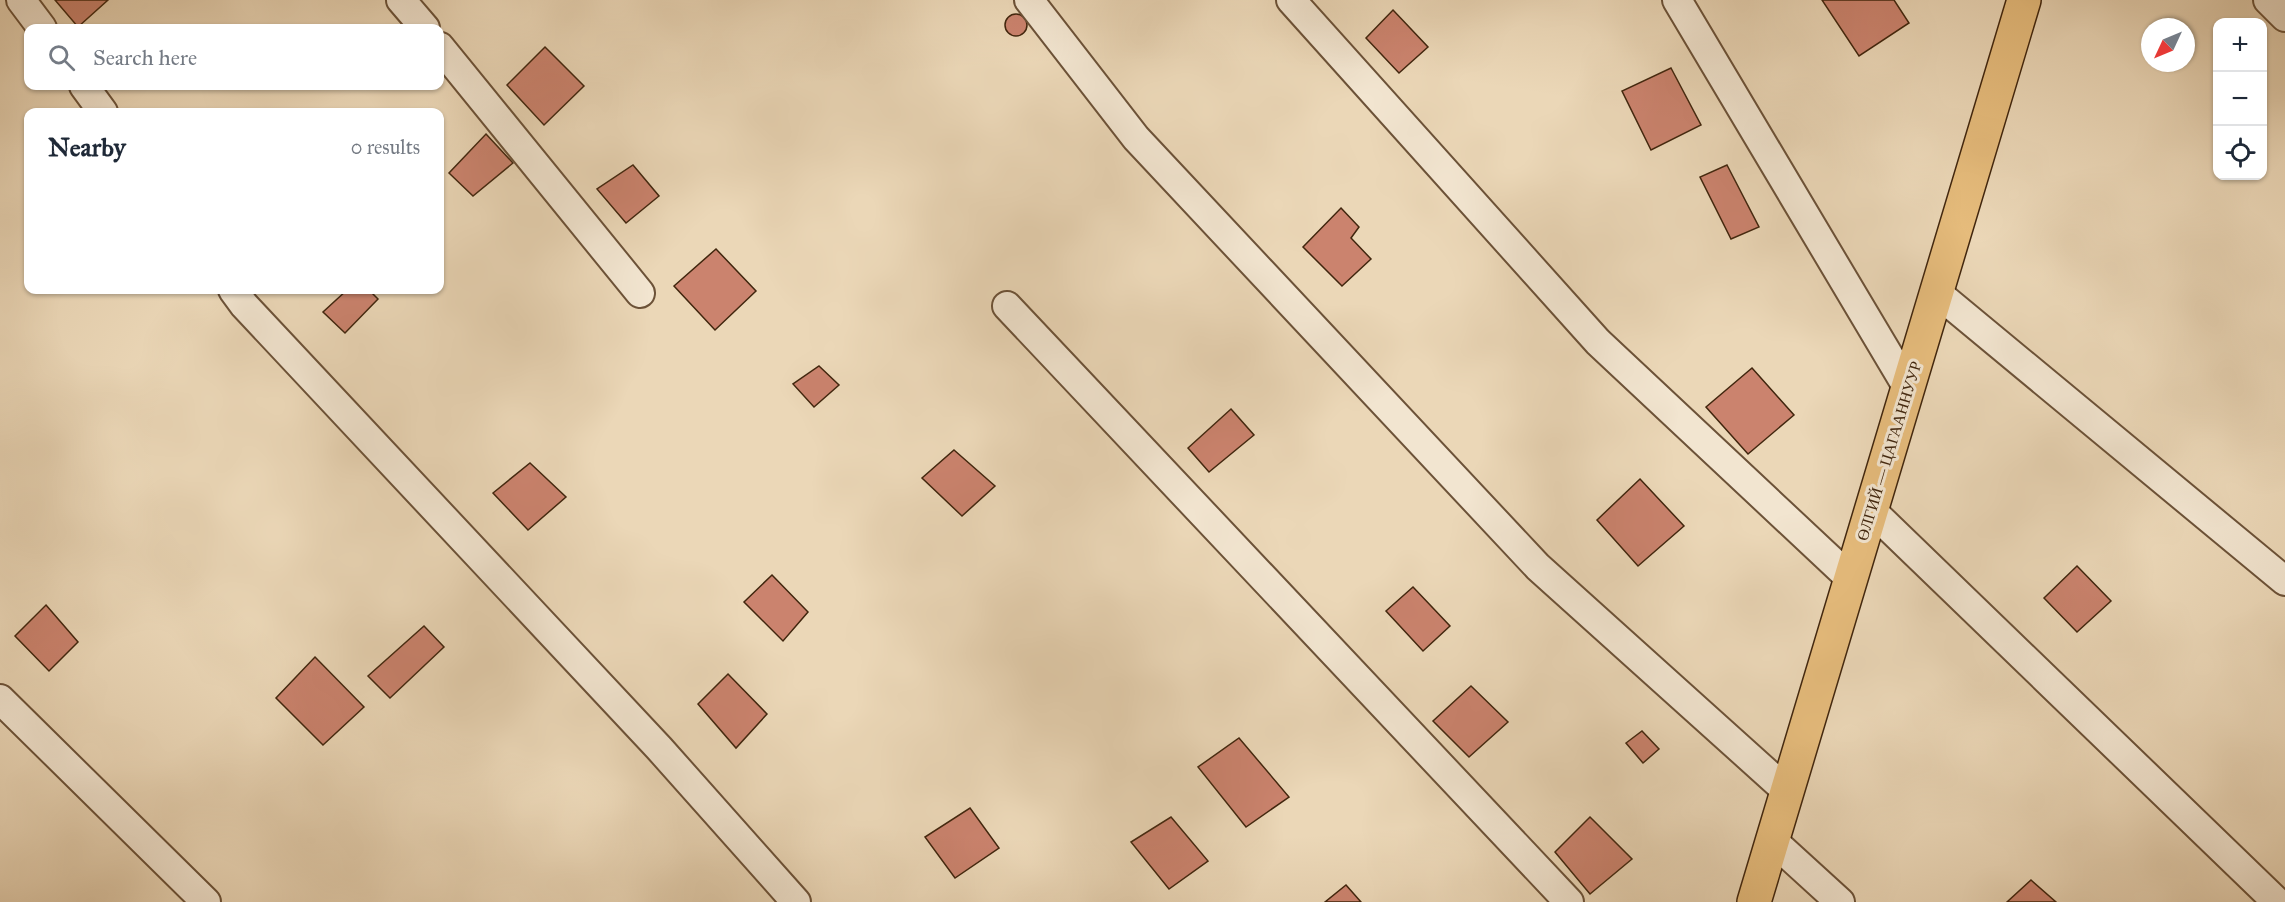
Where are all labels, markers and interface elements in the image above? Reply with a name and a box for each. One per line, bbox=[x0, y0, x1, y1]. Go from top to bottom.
north arrow bbox=[2141, 18, 2195, 72]
map controls bbox=[2213, 18, 2267, 180]
button: + bbox=[2213, 18, 2267, 72]
search box bbox=[24, 24, 444, 90]
icon: search bbox=[45, 41, 78, 74]
text: Search here bbox=[93, 44, 197, 71]
button: − bbox=[2213, 72, 2267, 126]
button: locate bbox=[2213, 126, 2267, 180]
text: Nearby bbox=[48, 131, 126, 163]
text: 0 results bbox=[351, 135, 420, 159]
street label: ӨЛГИЙ — ЦАГААННУУР bbox=[1853, 359, 1925, 543]

